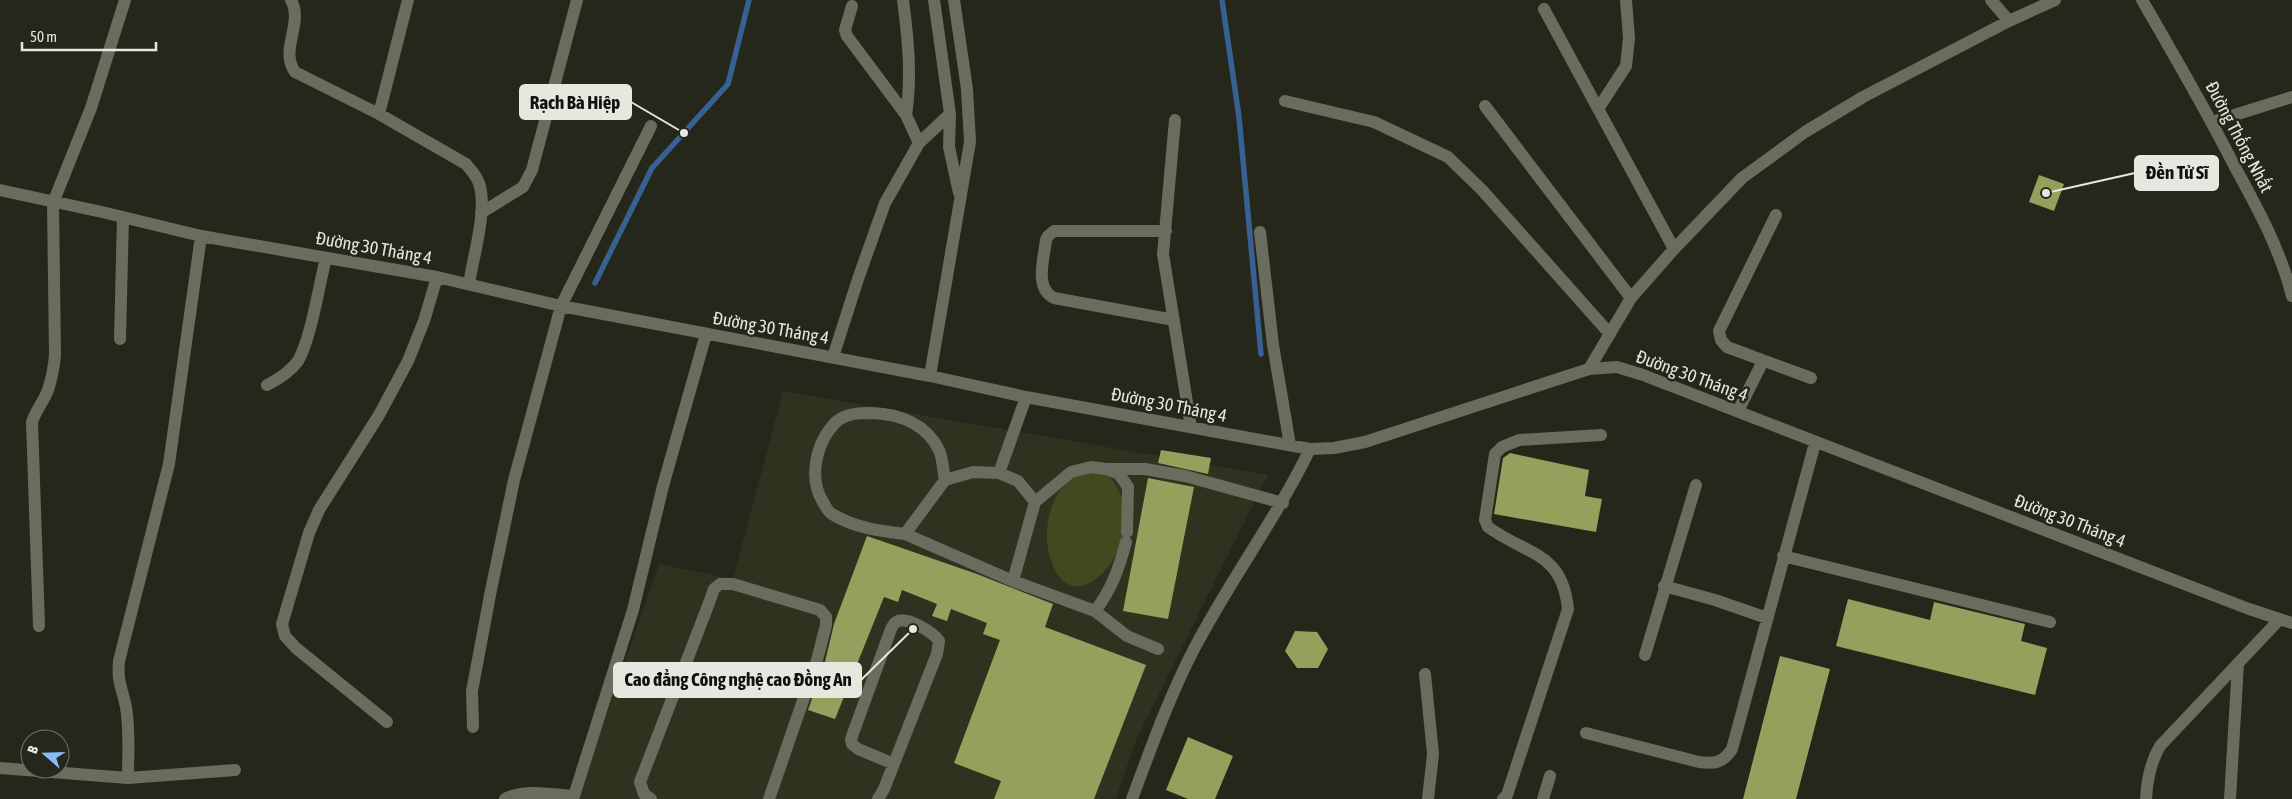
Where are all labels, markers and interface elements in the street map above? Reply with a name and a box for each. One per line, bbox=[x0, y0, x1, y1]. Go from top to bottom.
scale bar bbox=[22, 20, 156, 52]
text: 50 m bbox=[30, 28, 57, 45]
street label: Đường Thống Nhất bbox=[2201, 77, 2278, 196]
callout: Rạch Bà Hiệp bbox=[520, 85, 631, 119]
text: Rạch Bà Hiệp bbox=[530, 91, 620, 113]
callout: Đền Tử Sĩ bbox=[2135, 156, 2218, 190]
text: Đền Tử Sĩ bbox=[2146, 161, 2210, 183]
street label: Đường 30 Tháng 4 bbox=[314, 227, 434, 268]
street label: Đường 30 Tháng 4 bbox=[711, 307, 831, 348]
street label: Đường 30 Tháng 4 bbox=[1633, 346, 1751, 406]
street label: Đường 30 Tháng 4 bbox=[1109, 383, 1229, 426]
street label: Đường 30 Tháng 4 bbox=[2012, 490, 2129, 551]
callout: Cao đẳng Công nghệ cao Đồng An bbox=[614, 663, 861, 697]
text: Cao đẳng Công nghệ cao Đồng An bbox=[624, 668, 852, 690]
north arrow bbox=[20, 729, 70, 779]
text: B bbox=[24, 743, 42, 755]

